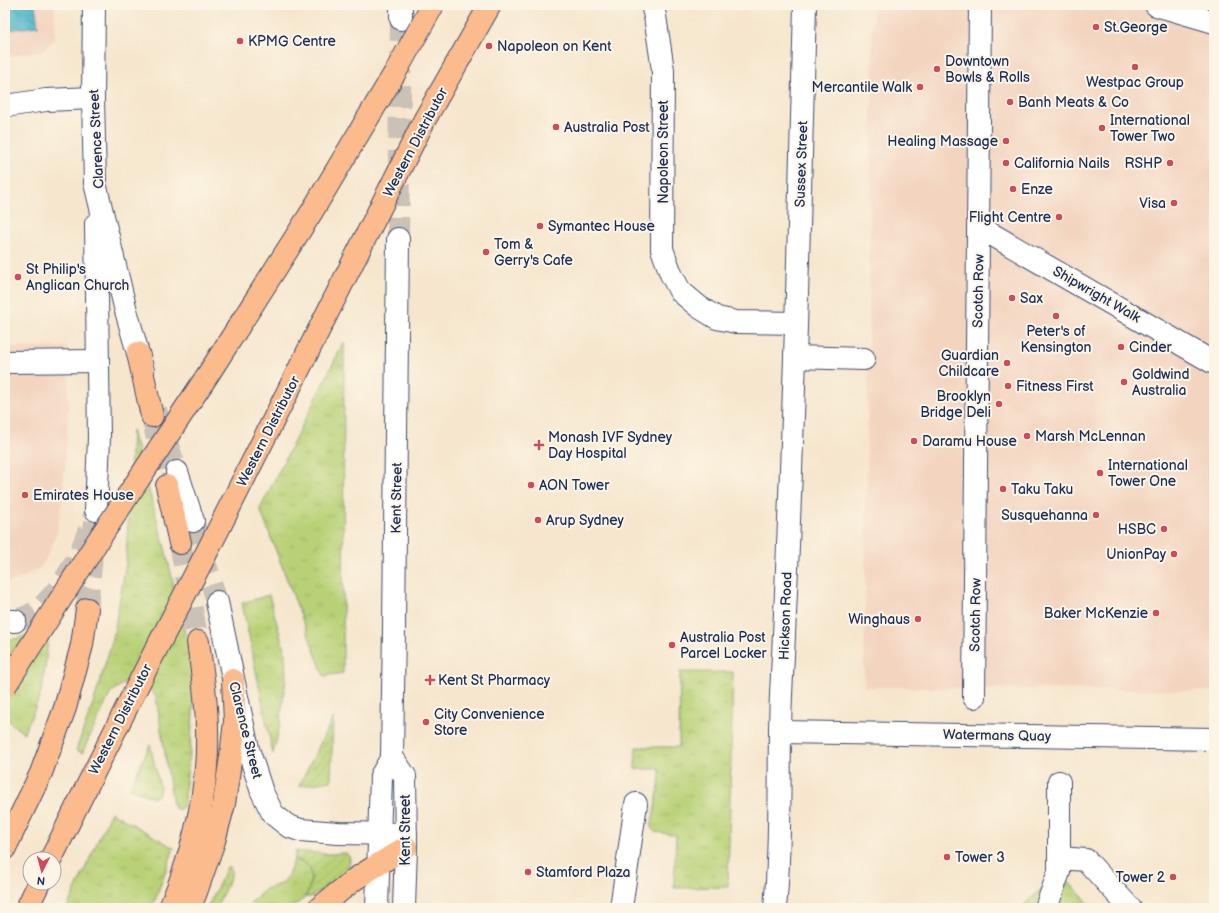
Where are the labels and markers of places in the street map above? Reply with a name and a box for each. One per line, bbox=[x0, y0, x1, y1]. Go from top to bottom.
place label: St.George bbox=[1104, 19, 1167, 36]
marker: St.George bbox=[1091, 22, 1101, 32]
place label: KPMG Centre bbox=[248, 33, 336, 50]
marker: KPMG Centre bbox=[235, 36, 245, 46]
place label: Napoleon on Kent bbox=[497, 38, 612, 55]
marker: Napoleon on Kent bbox=[484, 41, 494, 51]
place label: Downtown Bowls & Rolls bbox=[945, 53, 1030, 86]
marker: Westpac Group bbox=[1130, 62, 1140, 72]
marker: Downtown Bowls & Rolls bbox=[932, 64, 942, 74]
place label: Westpac Group bbox=[1086, 74, 1184, 91]
place label: Mercantile Walk bbox=[812, 79, 912, 96]
marker: Mercantile Walk bbox=[915, 82, 925, 92]
place label: Banh Meats & Co bbox=[1018, 94, 1129, 111]
marker: Banh Meats & Co bbox=[1005, 97, 1015, 107]
place label: International Tower Two bbox=[1110, 112, 1190, 145]
place label: Australia Post bbox=[564, 119, 650, 136]
marker: Australia Post bbox=[551, 122, 561, 132]
marker: International Tower Two bbox=[1097, 123, 1107, 133]
place label: Healing Massage bbox=[887, 133, 998, 150]
marker: Healing Massage bbox=[1001, 136, 1011, 146]
place label: California Nails bbox=[1014, 155, 1110, 172]
place label: RSHP bbox=[1125, 155, 1162, 172]
marker: California Nails bbox=[1001, 158, 1011, 168]
marker: RSHP bbox=[1165, 158, 1175, 168]
place label: Enze bbox=[1021, 181, 1053, 198]
marker: Enze bbox=[1008, 184, 1018, 194]
place label: Visa bbox=[1139, 195, 1166, 212]
marker: Visa bbox=[1169, 198, 1179, 208]
place label: Flight Centre bbox=[969, 209, 1051, 226]
marker: Flight Centre bbox=[1054, 212, 1064, 222]
place label: Symantec House bbox=[548, 218, 655, 235]
marker: Symantec House bbox=[535, 221, 545, 231]
place label: Tom & Gerry's Cafe bbox=[494, 236, 573, 269]
marker: Tom & Gerry's Cafe bbox=[481, 247, 491, 257]
place label: St Philip's Anglican Church bbox=[26, 261, 130, 294]
marker: St Philip's Anglican Church bbox=[13, 272, 23, 282]
place label: Sax bbox=[1020, 290, 1043, 307]
marker: Sax bbox=[1007, 293, 1017, 303]
marker: Peter's of Kensington bbox=[1051, 311, 1061, 321]
place label: Peter's of Kensington bbox=[1021, 323, 1092, 356]
place label: Cinder bbox=[1129, 339, 1172, 356]
marker: Cinder bbox=[1116, 342, 1126, 352]
place label: Guardian Childcare bbox=[939, 347, 999, 380]
marker: Guardian Childcare bbox=[1002, 358, 1012, 368]
place label: Goldwind Australia bbox=[1132, 366, 1190, 399]
marker: Goldwind Australia bbox=[1119, 377, 1129, 387]
place label: Fitness First bbox=[1016, 378, 1094, 395]
marker: Fitness First bbox=[1003, 381, 1013, 391]
place label: Brooklyn Bridge Deli bbox=[920, 388, 991, 421]
marker: Brooklyn Bridge Deli bbox=[994, 399, 1004, 409]
place label: Marsh McLennan bbox=[1035, 428, 1146, 445]
place label: Monash IVF Sydney Day Hospital bbox=[548, 429, 673, 462]
marker: Marsh McLennan bbox=[1022, 431, 1032, 441]
place label: Daramu House bbox=[922, 433, 1017, 450]
marker: Daramu House bbox=[909, 436, 919, 446]
marker: Monash IVF Sydney Day Hospital bbox=[533, 439, 545, 451]
place label: International Tower One bbox=[1108, 457, 1188, 490]
marker: International Tower One bbox=[1095, 468, 1105, 478]
place label: AON Tower bbox=[539, 477, 610, 494]
marker: AON Tower bbox=[526, 480, 536, 490]
place label: Taku Taku bbox=[1011, 481, 1073, 498]
marker: Taku Taku bbox=[998, 484, 1008, 494]
place label: Emirates House bbox=[33, 487, 134, 504]
marker: Emirates House bbox=[20, 490, 30, 500]
place label: Susquehanna bbox=[1001, 507, 1088, 524]
marker: Susquehanna bbox=[1091, 510, 1101, 520]
place label: Arup Sydney bbox=[546, 512, 625, 529]
marker: Arup Sydney bbox=[533, 515, 543, 525]
place label: HSBC bbox=[1118, 521, 1156, 538]
marker: HSBC bbox=[1159, 524, 1169, 534]
place label: UnionPay bbox=[1106, 546, 1167, 563]
marker: UnionPay bbox=[1169, 549, 1179, 559]
place label: Baker McKenzie bbox=[1044, 605, 1148, 622]
marker: Baker McKenzie bbox=[1151, 608, 1161, 618]
place label: Winghaus bbox=[848, 611, 910, 628]
marker: Winghaus bbox=[913, 614, 923, 624]
place label: Australia Post Parcel Locker bbox=[680, 629, 768, 662]
marker: Australia Post Parcel Locker bbox=[667, 640, 677, 650]
place label: Kent St Pharmacy bbox=[438, 672, 551, 689]
marker: Kent St Pharmacy bbox=[425, 675, 435, 685]
place label: City Convenience Store bbox=[434, 706, 545, 739]
marker: City Convenience Store bbox=[421, 717, 431, 727]
place label: Tower 3 bbox=[955, 849, 1005, 866]
marker: Tower 3 bbox=[942, 852, 952, 862]
place label: Stamford Plaza bbox=[536, 864, 631, 881]
marker: Stamford Plaza bbox=[523, 867, 533, 877]
place label: Tower 2 bbox=[1115, 869, 1166, 886]
marker: Tower 2 bbox=[1168, 872, 1178, 882]

